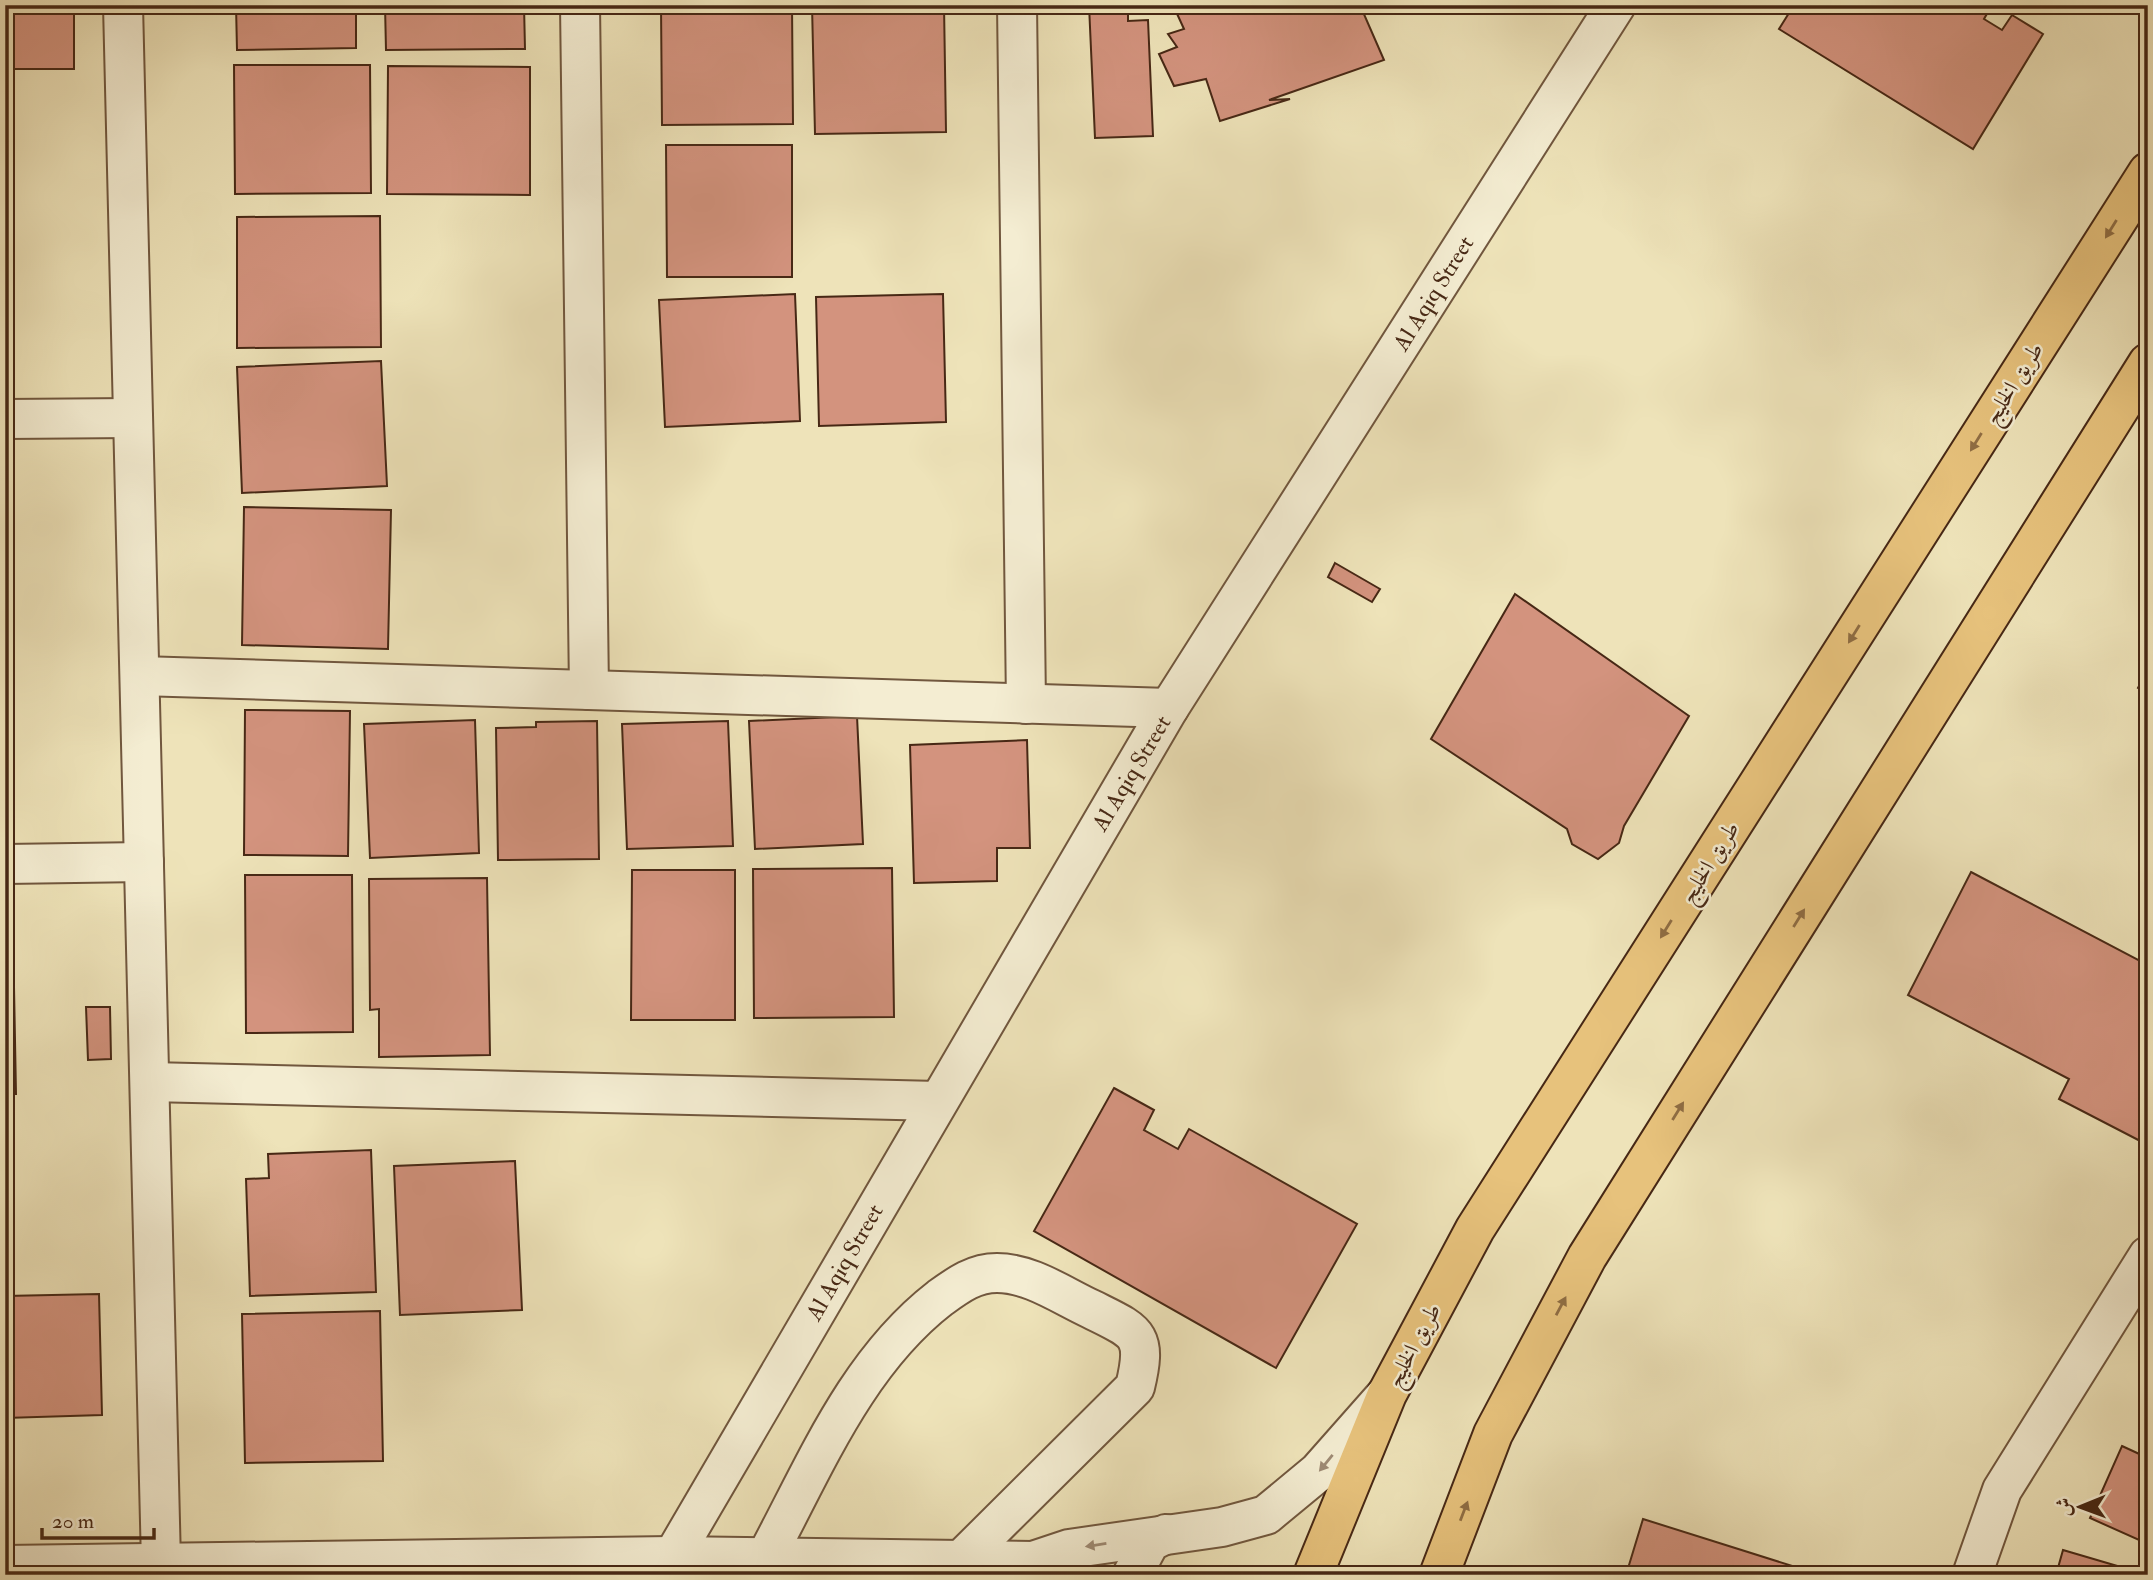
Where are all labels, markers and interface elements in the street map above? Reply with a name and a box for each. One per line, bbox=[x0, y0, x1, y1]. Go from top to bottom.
one-way arrow bbox=[2105, 220, 2118, 239]
street label: Al Aqiq Street bbox=[1386, 230, 1480, 357]
street label: طريق الخليج bbox=[1977, 337, 2055, 433]
one-way arrow bbox=[1969, 432, 1982, 452]
one-way arrow bbox=[1847, 624, 1860, 644]
street label: Al Aqiq Street bbox=[1085, 710, 1177, 837]
street label: طريق الخليج bbox=[1673, 816, 1751, 912]
one-way arrow bbox=[1793, 909, 1806, 928]
one-way arrow bbox=[1660, 920, 1673, 939]
one-way arrow bbox=[1672, 1102, 1685, 1121]
street label: Al Aqiq Street bbox=[799, 1199, 890, 1327]
one-way arrow bbox=[1555, 1296, 1567, 1316]
street label: طريق الخليج bbox=[1379, 1298, 1453, 1395]
one-way arrow bbox=[1318, 1453, 1333, 1471]
north arrow bbox=[2044, 1472, 2114, 1542]
scale bar bbox=[42, 1496, 154, 1540]
text: ش bbox=[2052, 1498, 2076, 1517]
one-way arrow bbox=[1458, 1500, 1469, 1521]
text: 20 m bbox=[52, 1508, 94, 1535]
one-way arrow bbox=[1085, 1540, 1107, 1551]

